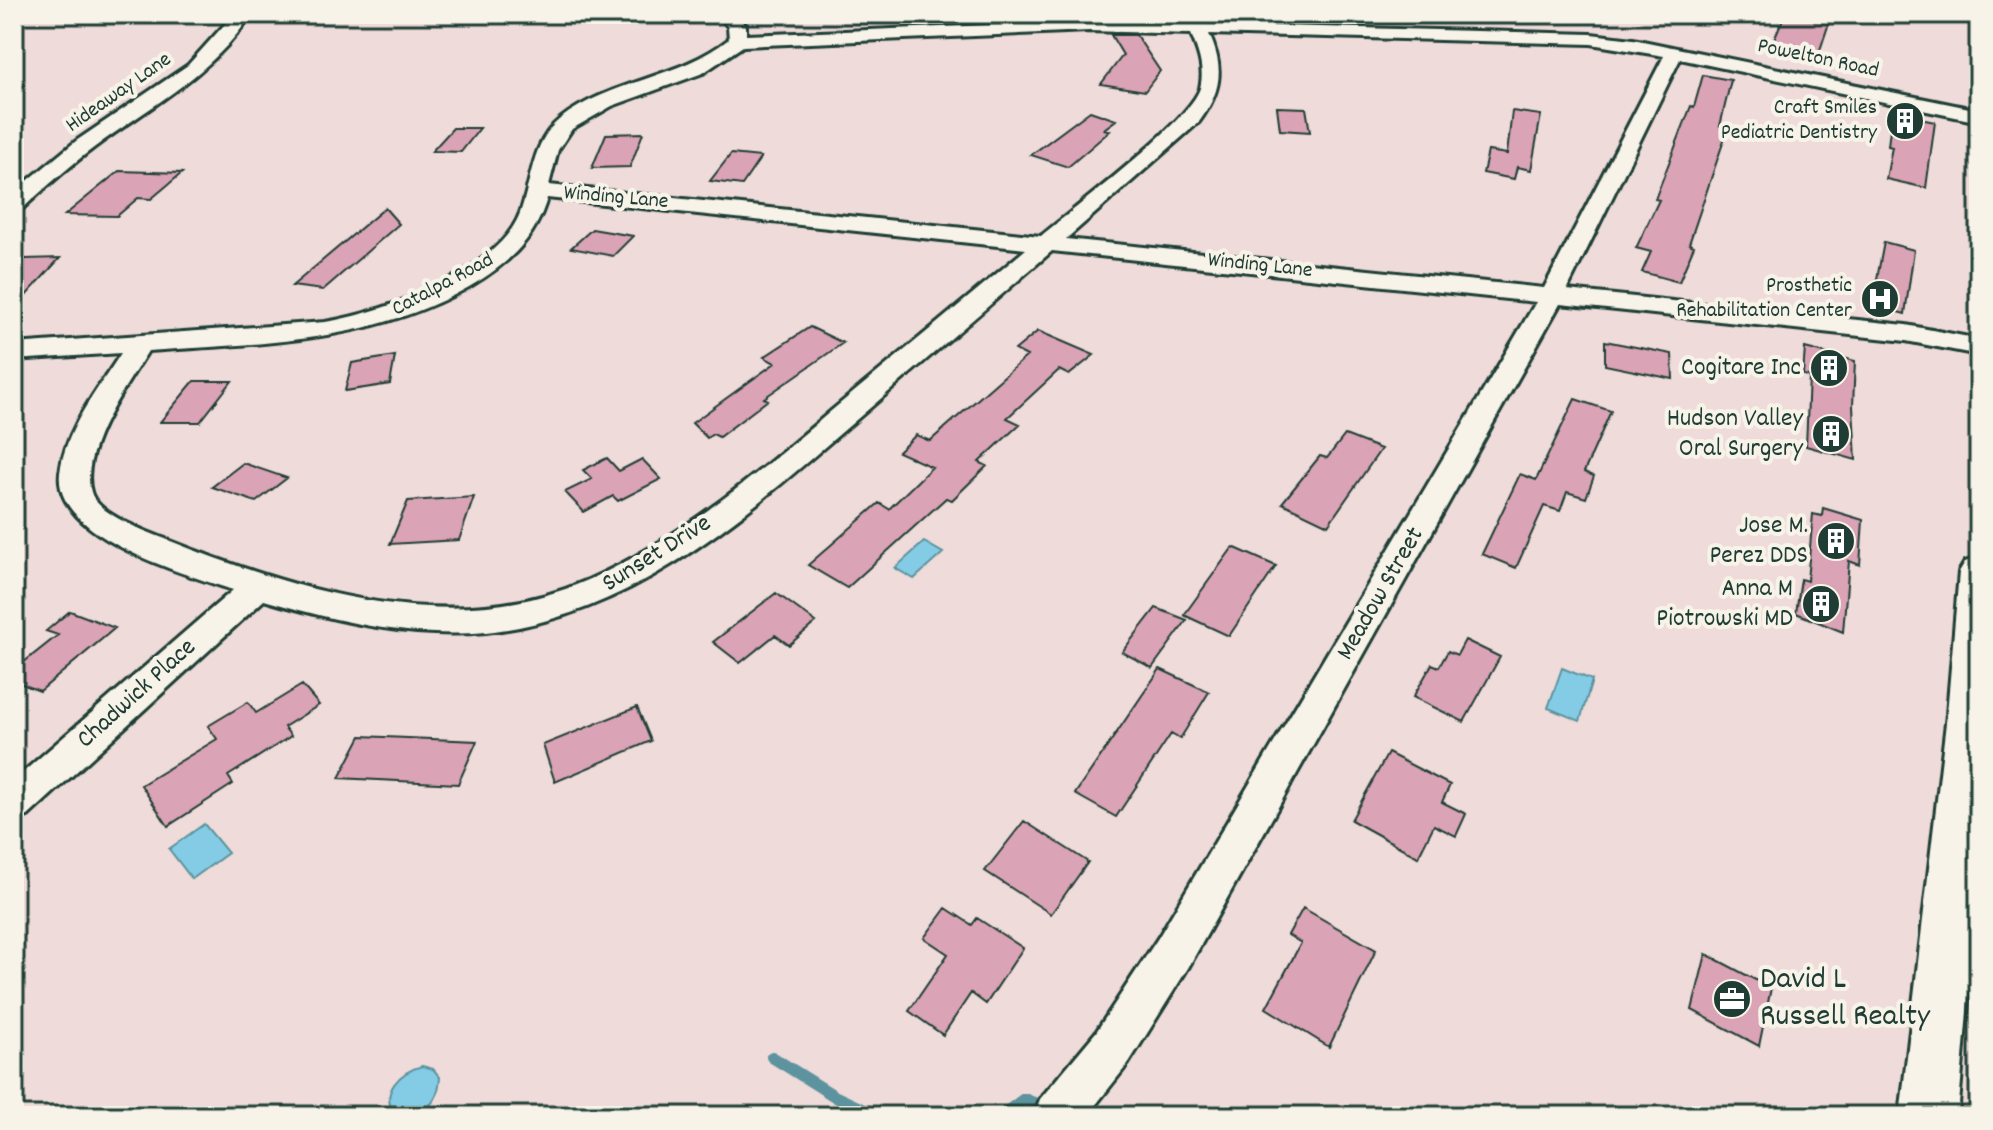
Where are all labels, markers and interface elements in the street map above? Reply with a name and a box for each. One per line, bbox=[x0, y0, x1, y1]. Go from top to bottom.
street label: Powelton Road bbox=[1755, 31, 1881, 87]
street label: Hideaway Lane bbox=[60, 45, 178, 141]
place label: Craft Smiles Pediatric Dentistry bbox=[1721, 93, 1878, 149]
building icon: Craft Smiles Pediatric Dentistry bbox=[1884, 100, 1926, 142]
street label: Winding Lane bbox=[562, 178, 670, 218]
street label: Catalpa Road bbox=[386, 245, 500, 325]
street label: Winding Lane bbox=[1206, 245, 1314, 287]
place label: Prosthetic Rehabilitation Center bbox=[1676, 271, 1853, 327]
hospital icon: Prosthetic Rehabilitation Center bbox=[1859, 278, 1901, 320]
building icon: Cogitare Inc bbox=[1808, 347, 1850, 389]
place label: Cogitare Inc bbox=[1681, 350, 1801, 387]
place label: Hudson Valley Oral Surgery bbox=[1667, 401, 1803, 468]
building icon: Hudson Valley Oral Surgery bbox=[1810, 413, 1852, 455]
street label: Sunset Drive bbox=[595, 506, 719, 602]
place label: Jose M. Perez DDS bbox=[1710, 508, 1808, 575]
street label: Meadow Street bbox=[1328, 520, 1434, 668]
building icon: Jose M. Perez DDS bbox=[1815, 520, 1857, 562]
place label: Anna M Piotrowski MD bbox=[1656, 571, 1793, 638]
building icon: Anna M Piotrowski MD bbox=[1800, 583, 1842, 625]
street label: Chadwick Place bbox=[69, 630, 205, 758]
place label: David L Russell Realty bbox=[1760, 958, 1931, 1041]
office icon: David L Russell Realty bbox=[1711, 978, 1753, 1020]

